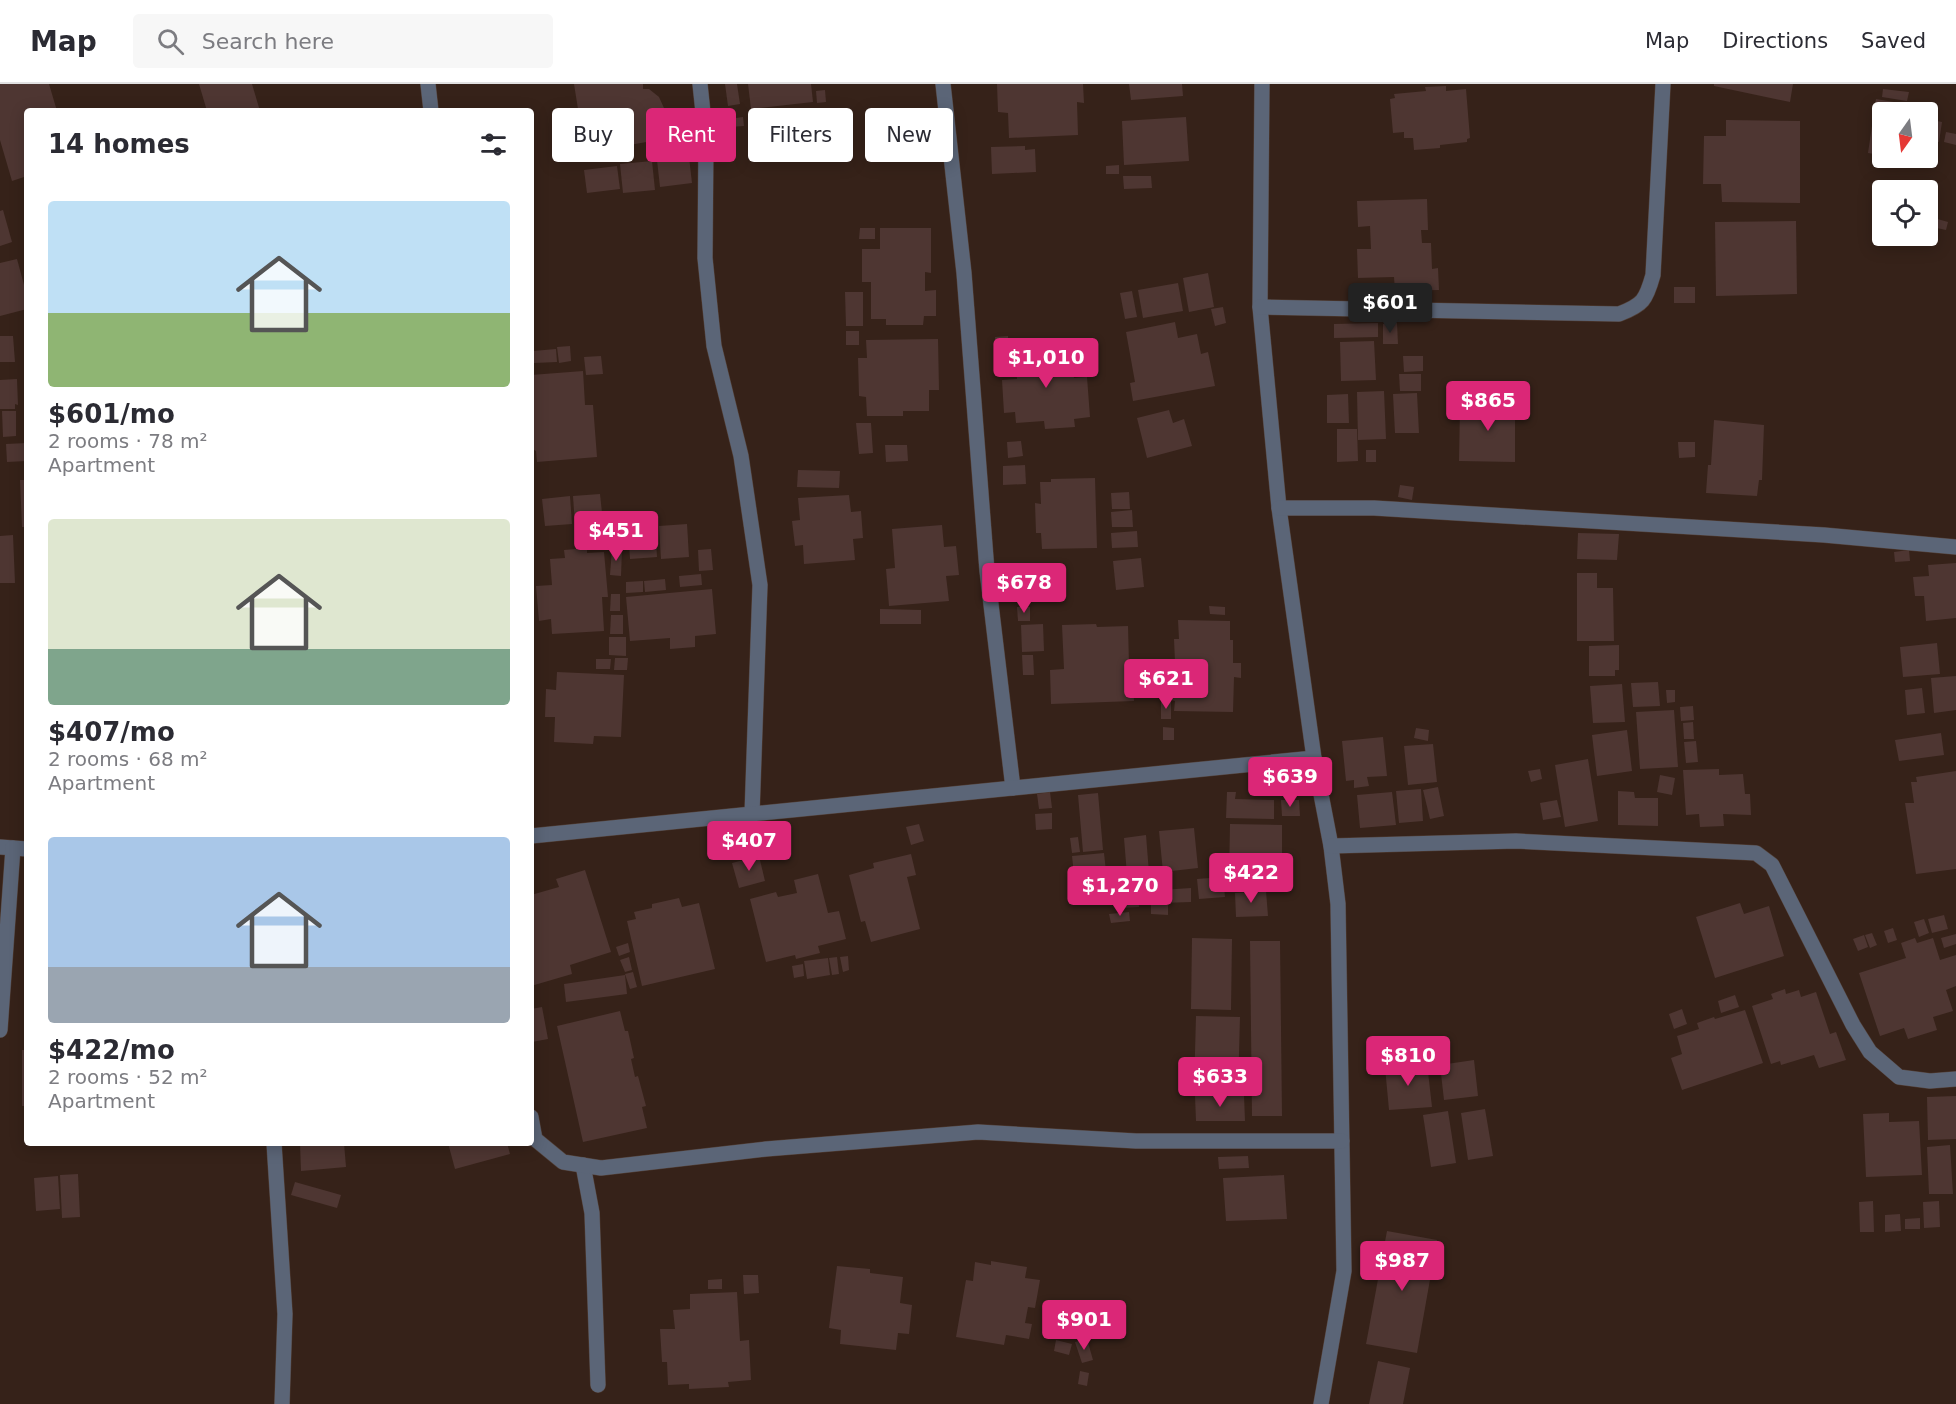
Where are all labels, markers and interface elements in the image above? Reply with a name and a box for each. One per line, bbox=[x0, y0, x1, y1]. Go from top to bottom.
search box bbox=[133, 14, 553, 68]
text: Map bbox=[30, 25, 97, 58]
icon: search bbox=[154, 25, 187, 58]
text: Search here bbox=[202, 29, 334, 54]
text: Map bbox=[1645, 29, 1689, 53]
text: Directions bbox=[1722, 29, 1828, 53]
text: Saved bbox=[1861, 29, 1926, 53]
north arrow bbox=[1872, 102, 1938, 168]
map controls bbox=[1872, 102, 1938, 246]
chip: Buy bbox=[552, 108, 634, 162]
chip: Rent bbox=[646, 108, 736, 162]
chip: Filters bbox=[748, 108, 853, 162]
chip: New bbox=[865, 108, 953, 162]
icon: filters bbox=[477, 128, 510, 161]
text: 14 homes bbox=[48, 129, 190, 159]
button: locate bbox=[1872, 180, 1938, 246]
icon: home bbox=[225, 240, 333, 348]
pin: $601 bbox=[1354, 283, 1426, 334]
text: $601 bbox=[1362, 290, 1418, 314]
pin: $1,010 bbox=[997, 338, 1095, 389]
text: $1,010 bbox=[1007, 345, 1085, 369]
pin: $865 bbox=[1452, 381, 1524, 432]
text: $865 bbox=[1460, 388, 1516, 412]
text: $601/mo bbox=[48, 399, 175, 429]
text: 2 rooms · 78 m² bbox=[48, 429, 208, 453]
text: Apartment bbox=[48, 453, 155, 477]
pin: $451 bbox=[580, 511, 652, 562]
text: $451 bbox=[588, 518, 644, 542]
icon: home bbox=[225, 558, 333, 666]
pin: $678 bbox=[988, 563, 1060, 614]
text: $678 bbox=[996, 570, 1052, 594]
pin: $621 bbox=[1130, 659, 1202, 710]
text: $621 bbox=[1138, 666, 1194, 690]
text: $407/mo bbox=[48, 717, 175, 747]
text: 2 rooms · 68 m² bbox=[48, 747, 208, 771]
pin: $639 bbox=[1254, 757, 1326, 808]
text: $639 bbox=[1262, 764, 1318, 788]
text: Apartment bbox=[48, 771, 155, 795]
pin: $407 bbox=[713, 821, 785, 872]
text: $407 bbox=[721, 828, 777, 852]
pin: $422 bbox=[1215, 853, 1287, 904]
text: $422 bbox=[1223, 860, 1279, 884]
pin: $1,270 bbox=[1071, 866, 1169, 917]
text: $1,270 bbox=[1081, 873, 1159, 897]
icon: home bbox=[225, 876, 333, 984]
text: $422/mo bbox=[48, 1035, 175, 1065]
pin: $810 bbox=[1372, 1036, 1444, 1087]
text: $810 bbox=[1380, 1043, 1436, 1067]
pin: $633 bbox=[1184, 1057, 1256, 1108]
text: $633 bbox=[1192, 1064, 1248, 1088]
text: 2 rooms · 52 m² bbox=[48, 1065, 208, 1089]
text: Apartment bbox=[48, 1089, 155, 1113]
pin: $987 bbox=[1366, 1241, 1438, 1292]
text: $987 bbox=[1374, 1248, 1430, 1272]
pin: $901 bbox=[1048, 1300, 1120, 1351]
text: $901 bbox=[1056, 1307, 1112, 1331]

